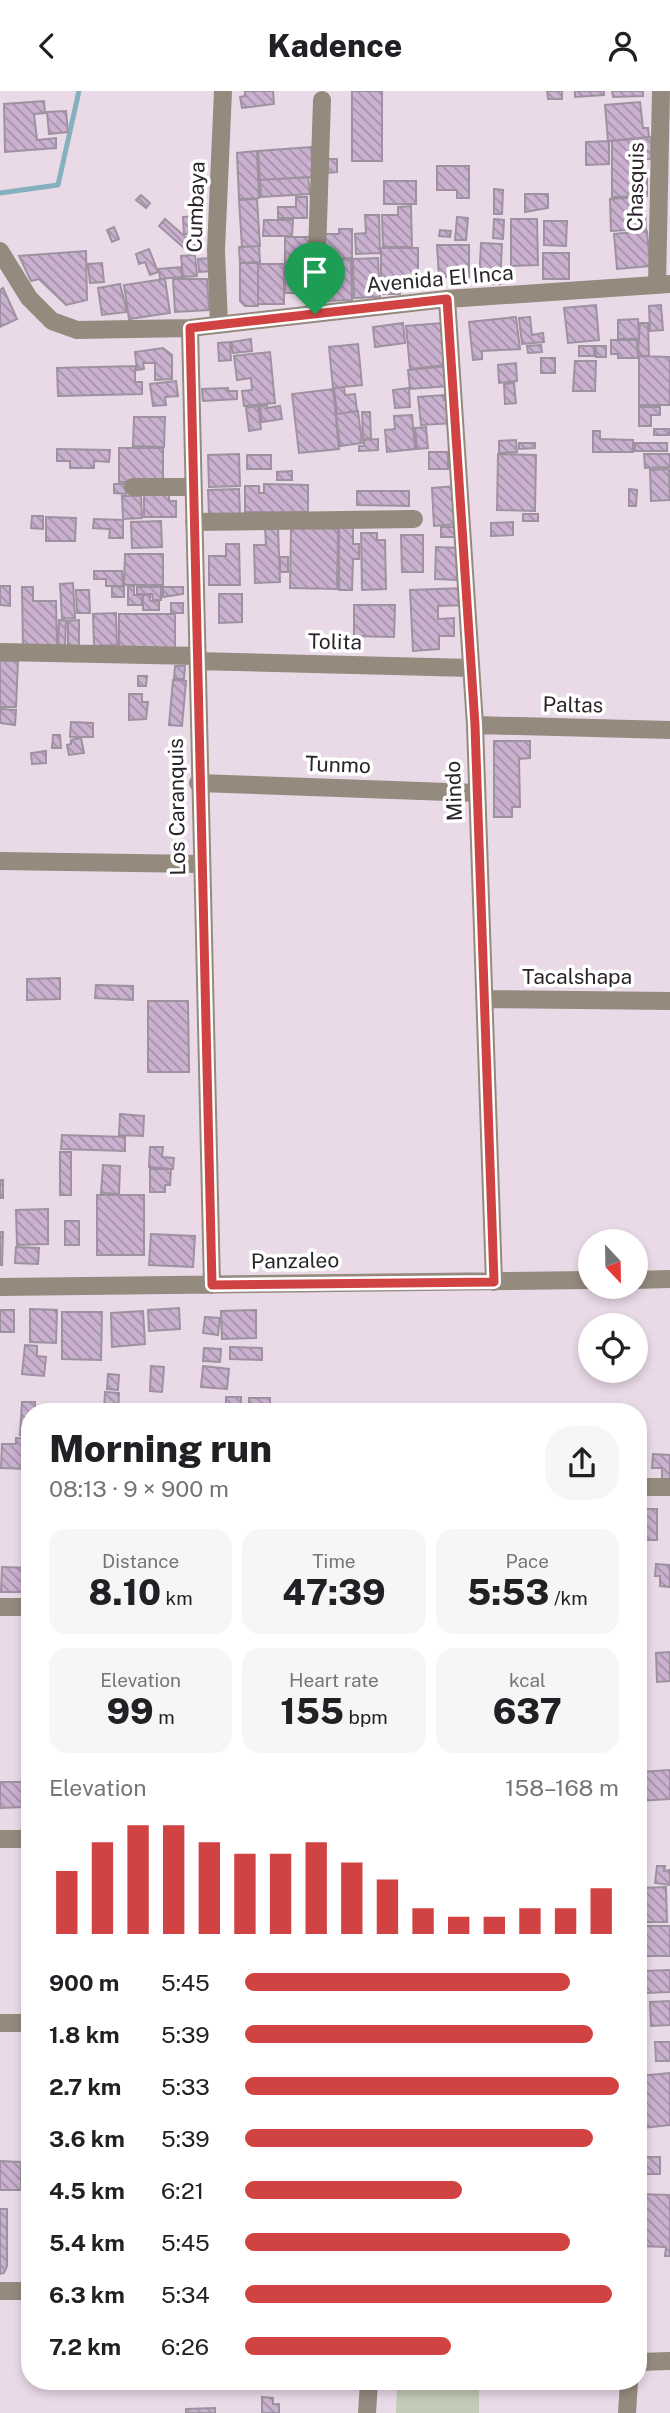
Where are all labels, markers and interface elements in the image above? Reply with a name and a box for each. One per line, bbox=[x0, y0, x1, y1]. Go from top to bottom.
icon: back bbox=[28, 27, 66, 65]
text: Kadence bbox=[268, 27, 402, 64]
icon: person bbox=[604, 27, 642, 65]
street label: Chasquis bbox=[622, 142, 649, 232]
street label: Cumbaya bbox=[181, 161, 210, 253]
pin bbox=[285, 242, 345, 314]
icon: arrive bbox=[296, 253, 334, 291]
street label: Avenida El Inca bbox=[365, 260, 515, 297]
street label: Tolita bbox=[308, 629, 362, 654]
street label: Paltas bbox=[543, 691, 604, 718]
street label: Los Caranquis bbox=[163, 738, 190, 876]
street label: Tunmo bbox=[305, 751, 371, 778]
street label: Mindo bbox=[440, 760, 467, 822]
street label: Tacalshapa bbox=[522, 964, 632, 989]
north arrow bbox=[578, 1229, 648, 1299]
map controls bbox=[578, 1229, 648, 1383]
street label: Panzaleo bbox=[251, 1247, 339, 1274]
button: locate bbox=[578, 1313, 648, 1383]
text: Morning run bbox=[49, 1426, 272, 1471]
button: share bbox=[545, 1426, 619, 1500]
text: 08:13 · 9 × 900 m bbox=[49, 1475, 229, 1502]
text: Distance bbox=[102, 1550, 179, 1572]
text: Time bbox=[312, 1550, 356, 1572]
text: Pace bbox=[506, 1550, 549, 1572]
text: 8.10 bbox=[89, 1572, 161, 1613]
text: 47:39 bbox=[282, 1572, 386, 1613]
text: 5:53 bbox=[467, 1572, 549, 1613]
text: km bbox=[161, 1587, 193, 1609]
text: /km bbox=[549, 1587, 588, 1609]
text: Elevation bbox=[100, 1669, 181, 1691]
text: Heart rate bbox=[289, 1669, 379, 1691]
text: kcal bbox=[509, 1669, 546, 1691]
text: 99 bbox=[107, 1691, 154, 1732]
text: 155 bbox=[280, 1691, 344, 1732]
text: 637 bbox=[493, 1691, 562, 1732]
text: m bbox=[154, 1706, 175, 1728]
text: bpm bbox=[344, 1706, 388, 1728]
text: Elevation bbox=[49, 1774, 147, 1801]
text: 158–168 m bbox=[505, 1774, 619, 1801]
text: 900 m bbox=[49, 1969, 119, 1996]
text: 5:45 bbox=[161, 1969, 210, 1996]
text: 1.8 km bbox=[49, 2021, 120, 2048]
text: 5:39 bbox=[161, 2021, 210, 2048]
text: 2.7 km bbox=[49, 2073, 121, 2100]
text: 5:33 bbox=[161, 2073, 210, 2100]
text: 3.6 km bbox=[49, 2125, 125, 2152]
text: 5:39 bbox=[161, 2125, 210, 2152]
text: 4.5 km bbox=[49, 2177, 125, 2204]
text: 6:21 bbox=[161, 2177, 204, 2204]
text: 5.4 km bbox=[49, 2229, 125, 2256]
text: 5:45 bbox=[161, 2229, 210, 2256]
text: 6.3 km bbox=[49, 2281, 125, 2308]
text: 5:34 bbox=[161, 2281, 210, 2308]
text: 7.2 km bbox=[49, 2333, 121, 2360]
text: 6:26 bbox=[161, 2333, 209, 2360]

